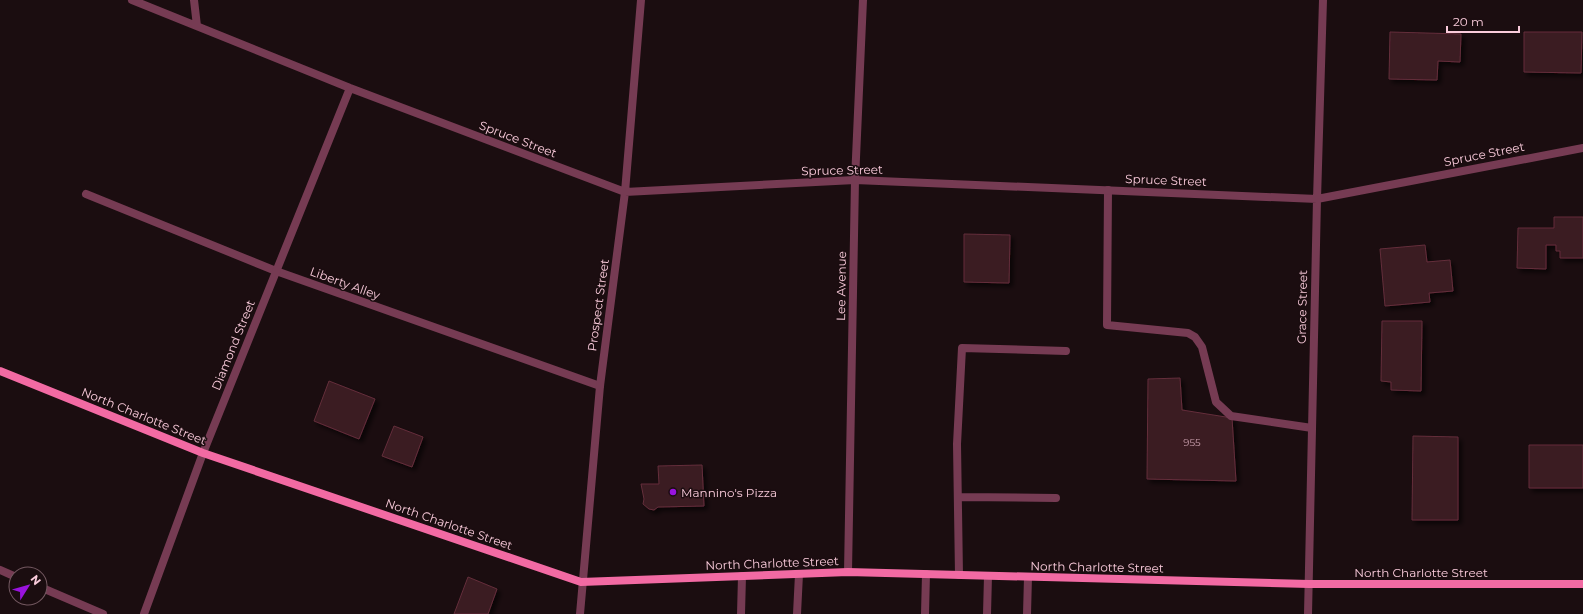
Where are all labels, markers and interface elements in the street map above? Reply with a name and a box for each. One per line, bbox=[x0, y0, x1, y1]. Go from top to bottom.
scale bar bbox=[1447, 8, 1519, 34]
text: 20 m bbox=[1453, 14, 1484, 29]
street label: Spruce Street bbox=[477, 117, 559, 161]
street label: Spruce Street bbox=[1442, 139, 1526, 169]
street label: Spruce Street bbox=[801, 162, 883, 178]
street label: Spruce Street bbox=[1125, 171, 1207, 189]
street label: Lee Avenue bbox=[833, 251, 849, 321]
street label: Prospect Street bbox=[584, 258, 612, 352]
street label: Liberty Alley bbox=[308, 263, 383, 303]
street label: Grace Street bbox=[1294, 270, 1310, 344]
street label: Diamond Street bbox=[208, 298, 258, 392]
street label: North Charlotte Street bbox=[79, 384, 209, 448]
house number: 955 bbox=[1183, 436, 1201, 449]
place label: Mannino's Pizza bbox=[681, 485, 777, 500]
marker: Mannino's Pizza bbox=[668, 487, 678, 497]
street label: North Charlotte Street bbox=[383, 495, 515, 553]
street label: North Charlotte Street bbox=[705, 553, 839, 573]
street label: North Charlotte Street bbox=[1030, 558, 1164, 576]
street label: North Charlotte Street bbox=[1354, 565, 1488, 580]
north arrow bbox=[8, 566, 48, 606]
text: N bbox=[28, 572, 44, 588]

